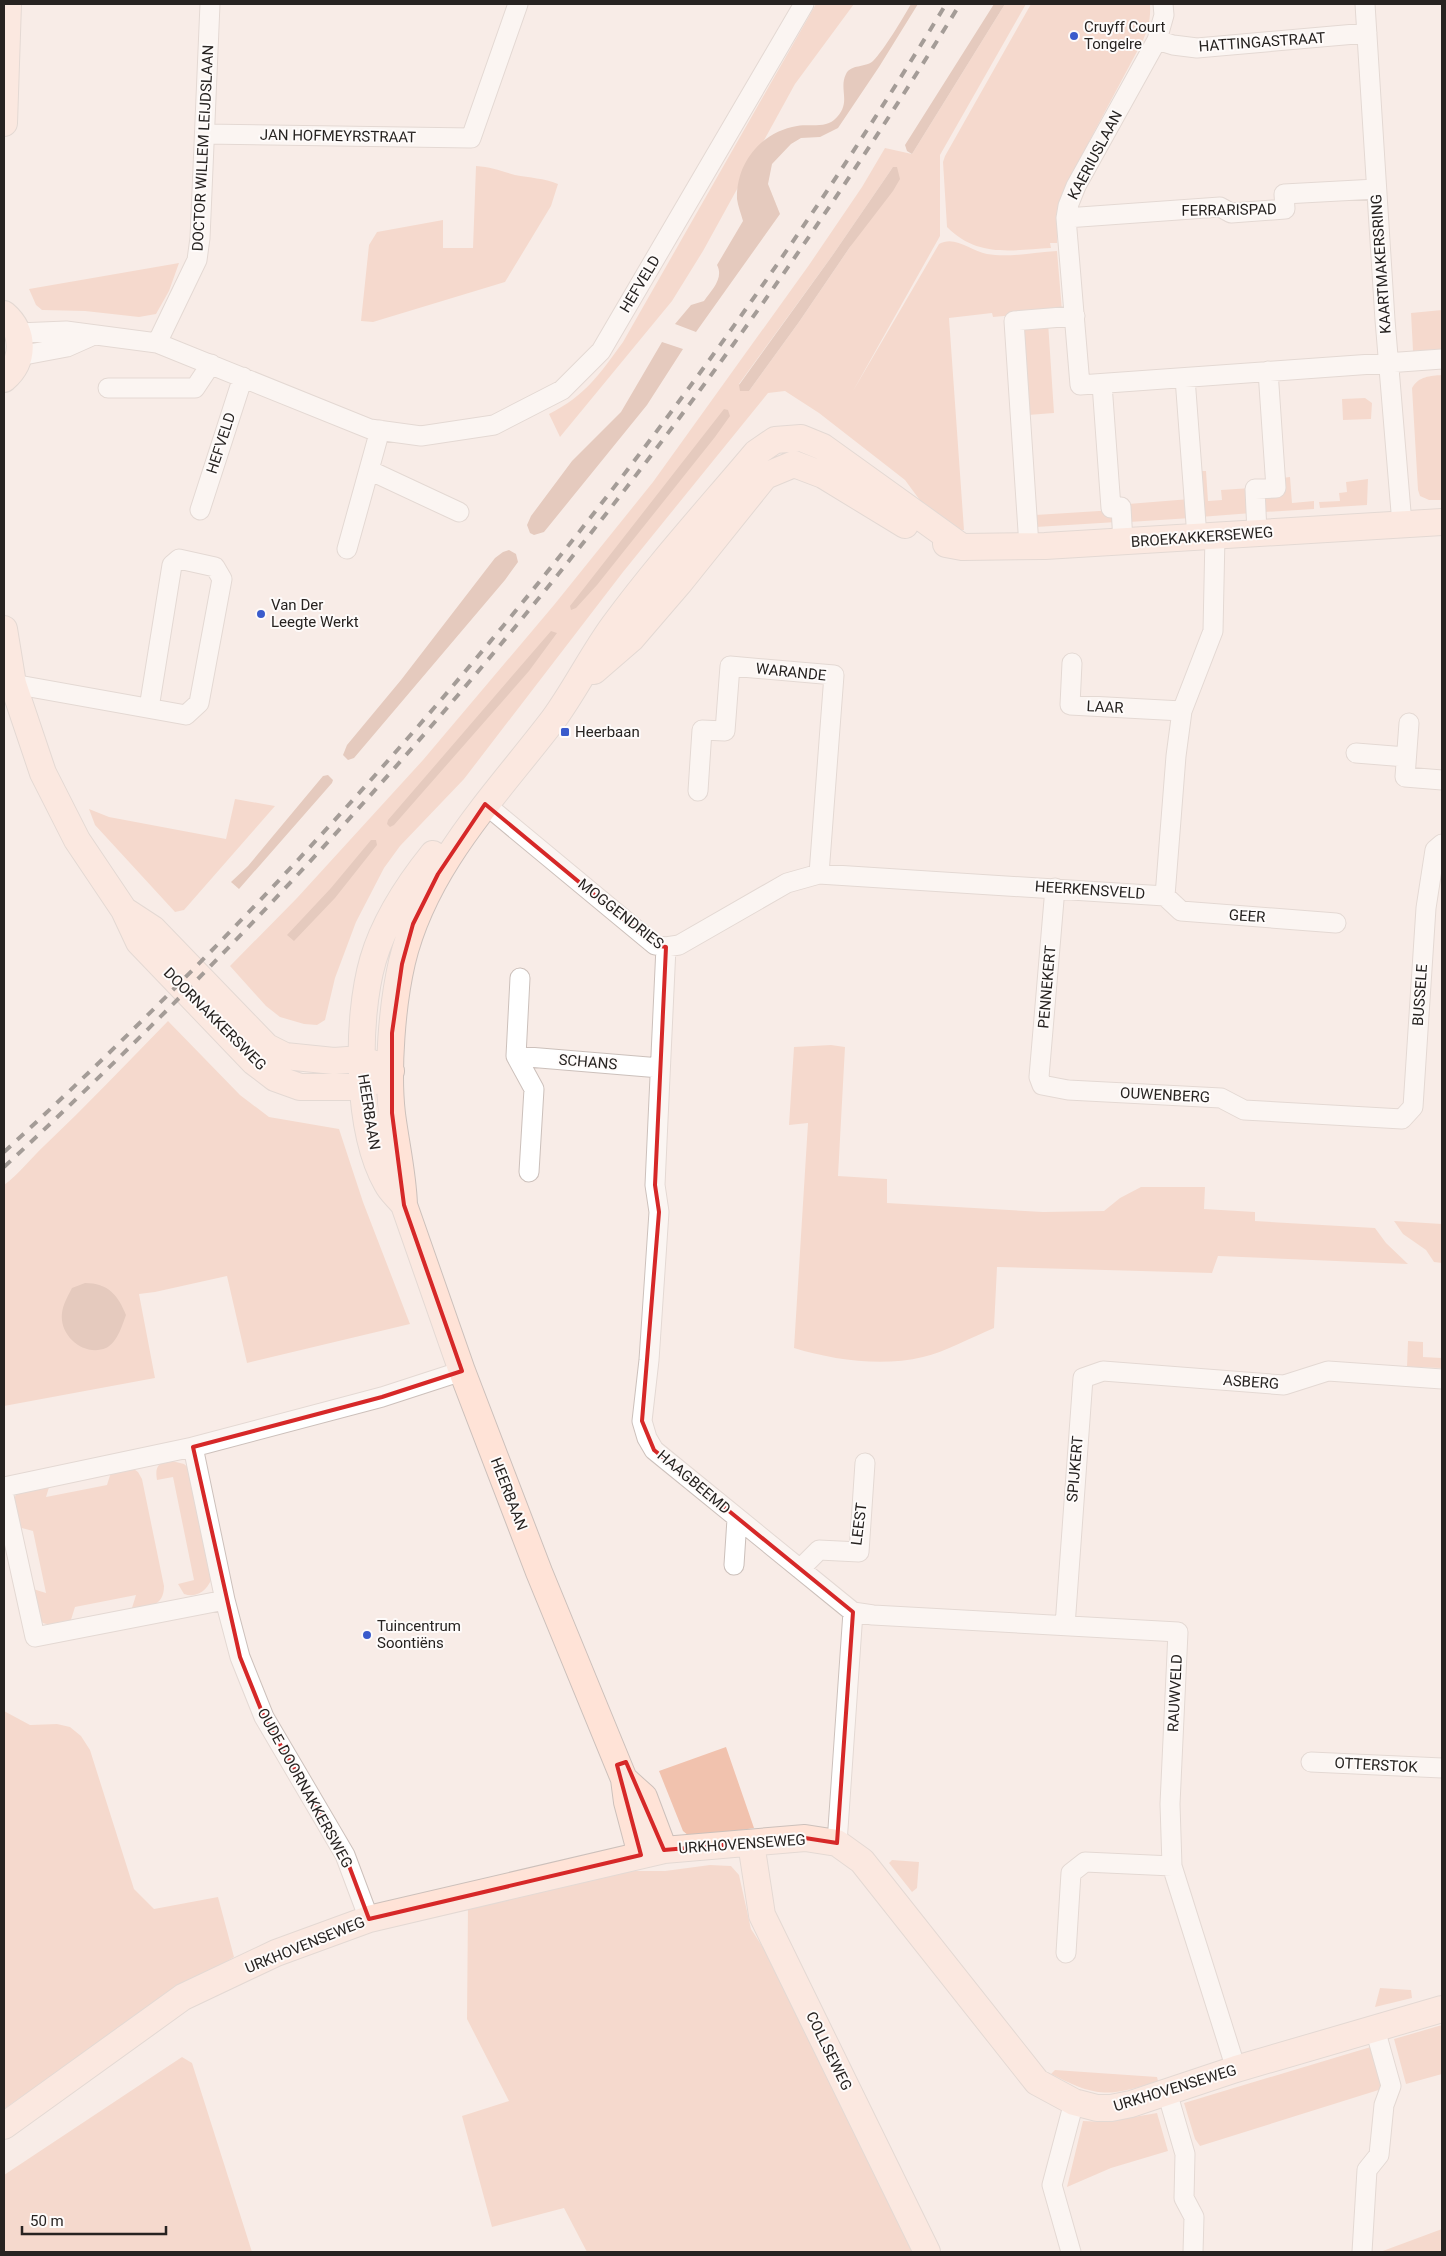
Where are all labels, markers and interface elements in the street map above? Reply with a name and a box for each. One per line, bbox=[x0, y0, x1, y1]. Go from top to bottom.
place label: Cruyff Court Tongelre bbox=[1084, 18, 1165, 53]
street label: HATTINGASTRAAT bbox=[1198, 29, 1326, 55]
marker: Cruyff Court Tongelre bbox=[1068, 30, 1080, 42]
street label: DOCTOR WILLEM LEIJDSLAAN bbox=[189, 44, 217, 252]
street label: KAERIUSLAAN bbox=[1064, 107, 1126, 203]
street label: JAN HOFMEYRSTRAAT bbox=[260, 126, 416, 146]
street label: KAARTMAKERSRING bbox=[1367, 194, 1395, 334]
street label: FERRARISPAD bbox=[1181, 200, 1277, 220]
street label: HEFVELD bbox=[616, 252, 664, 316]
street label: HEFVELD bbox=[203, 410, 239, 476]
street label: BROEKAKKERSEWEG bbox=[1130, 523, 1274, 551]
place label: Van Der Leegte Werkt bbox=[271, 596, 359, 631]
marker: Van Der Leegte Werkt bbox=[255, 608, 267, 620]
street label: WARANDE bbox=[755, 659, 828, 685]
street label: LAAR bbox=[1086, 697, 1124, 717]
place label: Heerbaan bbox=[575, 723, 640, 741]
marker: Heerbaan bbox=[559, 726, 571, 738]
street label: MOGGENDRIES bbox=[575, 875, 667, 953]
street label: HEERKENSVELD bbox=[1034, 877, 1146, 903]
street label: GEER bbox=[1228, 906, 1266, 926]
street label: PENNEKERT bbox=[1034, 945, 1060, 1029]
street label: BUSSELE bbox=[1409, 963, 1431, 1027]
street label: DOORNAKKERSWEG bbox=[160, 964, 270, 1074]
street label: SCHANS bbox=[558, 1050, 618, 1074]
street label: HEERBAAN bbox=[354, 1073, 384, 1151]
street label: OUWENBERG bbox=[1120, 1084, 1210, 1106]
street label: ASBERG bbox=[1222, 1371, 1280, 1393]
street label: SPIJKERT bbox=[1063, 1435, 1087, 1503]
street label: HAAGBEEMD bbox=[654, 1446, 734, 1518]
street label: HEERBAAN bbox=[487, 1455, 531, 1533]
street label: LEEST bbox=[847, 1502, 871, 1546]
place label: Tuincentrum Soontiëns bbox=[377, 1617, 461, 1652]
marker: Tuincentrum Soontiëns bbox=[361, 1629, 373, 1641]
street label: RAUWVELD bbox=[1164, 1654, 1186, 1732]
street label: OUDE DOORNAKKERSWEG bbox=[253, 1705, 357, 1871]
street label: OTTERSTOK bbox=[1334, 1754, 1419, 1776]
street label: URKHOVENSEWEG bbox=[678, 1831, 806, 1857]
street label: URKHOVENSEWEG bbox=[243, 1913, 367, 1977]
street label: COLLSEWEG bbox=[802, 2009, 856, 2093]
street label: URKHOVENSEWEG bbox=[1111, 2061, 1239, 2115]
scale bar bbox=[22, 2204, 166, 2236]
text: 50 m bbox=[30, 2212, 64, 2230]

